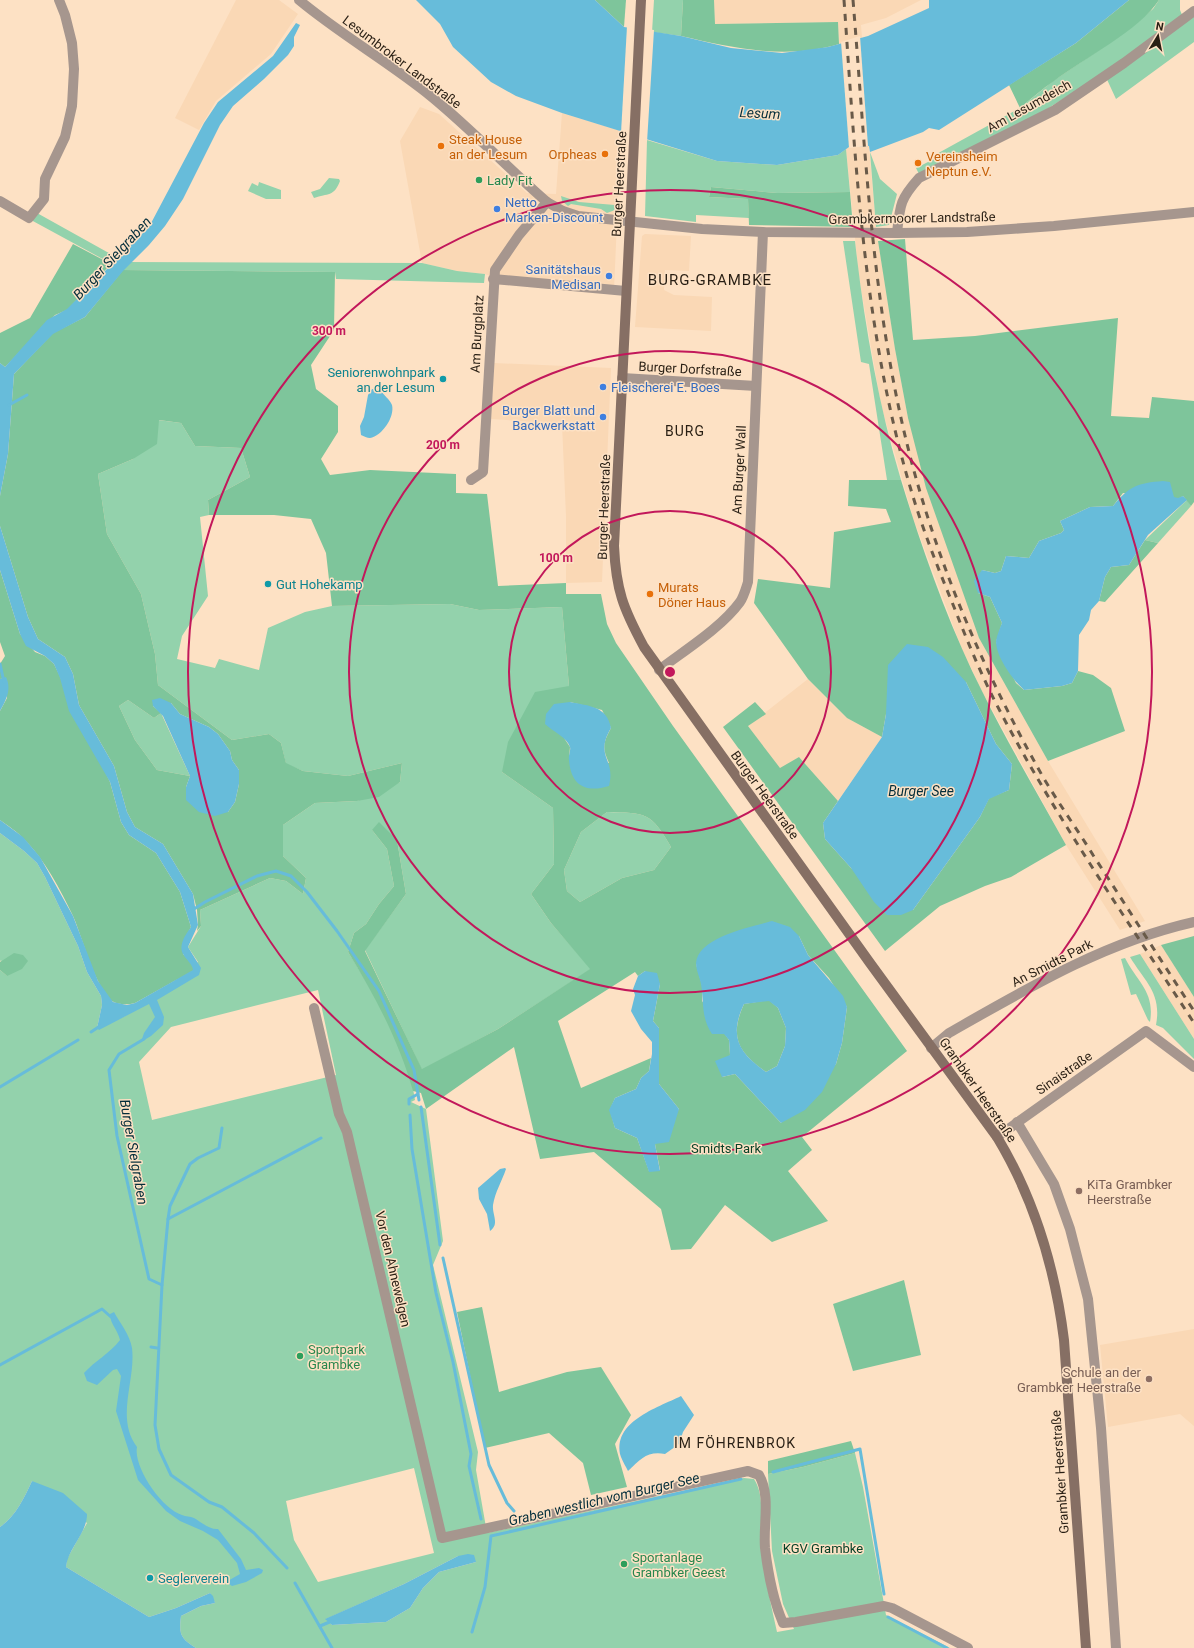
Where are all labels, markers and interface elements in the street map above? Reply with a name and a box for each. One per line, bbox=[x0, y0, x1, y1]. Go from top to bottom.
street label: Lesumbroker Landstraße bbox=[340, 13, 464, 112]
north arrow bbox=[1138, 16, 1178, 56]
text: N bbox=[1155, 20, 1165, 34]
street label: Am Lesumdeich bbox=[984, 77, 1074, 135]
water label: Lesum bbox=[739, 104, 781, 122]
street label: Burger Heerstraße bbox=[609, 131, 629, 237]
place label: Steak House an der Lesum bbox=[449, 132, 528, 162]
marker: Steak House an der Lesum bbox=[436, 141, 446, 151]
place label: Orpheas bbox=[549, 147, 597, 162]
marker: Orpheas bbox=[600, 149, 610, 159]
place label: Vereinsheim Neptun e.V. bbox=[926, 149, 998, 179]
marker: Vereinsheim Neptun e.V. bbox=[913, 158, 923, 168]
place label: Lady Fit bbox=[487, 173, 532, 188]
marker: Lady Fit bbox=[474, 175, 484, 185]
place label: Netto Marken-Discount bbox=[505, 195, 603, 225]
marker: Netto Marken-Discount bbox=[492, 204, 502, 214]
street label: Grambkermoorer Landstraße bbox=[828, 209, 996, 227]
water label: Burger Sielgraben bbox=[70, 213, 154, 303]
place label: Sanitätshaus Medisan bbox=[525, 262, 601, 292]
marker: Sanitätshaus Medisan bbox=[604, 271, 614, 281]
district label: BURG-GRAMBKE bbox=[648, 271, 772, 289]
street label: Am Burgplatz bbox=[467, 294, 487, 373]
text: 300 m bbox=[312, 324, 346, 338]
street label: Burger Dorfstraße bbox=[638, 359, 742, 379]
place label: Seniorenwohnpark an der Lesum bbox=[327, 365, 435, 395]
marker: Seniorenwohnpark an der Lesum bbox=[438, 374, 448, 384]
place label: Fleischerei E. Boes bbox=[611, 380, 720, 395]
marker: Fleischerei E. Boes bbox=[598, 382, 608, 392]
place label: Burger Blatt und Backwerkstatt bbox=[502, 403, 595, 433]
marker: Burger Blatt und Backwerkstatt bbox=[598, 412, 608, 422]
district label: BURG bbox=[665, 423, 705, 439]
street label: Am Burger Wall bbox=[729, 425, 749, 515]
text: 200 m bbox=[426, 438, 460, 452]
street label: Burger Heerstraße bbox=[595, 454, 613, 560]
text: 100 m bbox=[539, 551, 573, 565]
place label: Gut Hohekamp bbox=[276, 577, 363, 592]
marker: Gut Hohekamp bbox=[263, 579, 273, 589]
place label: Murats Döner Haus bbox=[658, 580, 726, 610]
marker: Murats Döner Haus bbox=[645, 589, 655, 599]
centre of rings bbox=[663, 665, 677, 679]
street label: Burger Heerstraße bbox=[728, 748, 802, 842]
water label: Burger See bbox=[888, 783, 954, 799]
street label: An Smidts Park bbox=[1009, 936, 1095, 990]
street label: Grambker Heerstraße bbox=[936, 1035, 1020, 1145]
street label: Sinaistraße bbox=[1033, 1048, 1095, 1098]
water label: Burger Sielgraben bbox=[117, 1098, 151, 1206]
park label: Smidts Park bbox=[691, 1141, 761, 1156]
place label: KiTa Grambker Heerstraße bbox=[1087, 1177, 1173, 1207]
marker: KiTa Grambker Heerstraße bbox=[1074, 1186, 1084, 1196]
street label: Vor den Ahnewelgen bbox=[372, 1210, 414, 1328]
place label: Sportpark Grambke bbox=[308, 1342, 365, 1372]
marker: Sportpark Grambke bbox=[295, 1351, 305, 1361]
place label: Schule an der Grambker Heerstraße bbox=[1017, 1365, 1142, 1395]
marker: Schule an der Grambker Heerstraße bbox=[1144, 1374, 1154, 1384]
street label: Grambker Heerstraße bbox=[1048, 1410, 1072, 1534]
district label: IM FÖHRENBROK bbox=[674, 1435, 796, 1451]
water label: Graben westlich vom Burger See bbox=[507, 1469, 701, 1529]
park label: KGV Grambke bbox=[783, 1541, 863, 1556]
place label: Sportanlage Grambker Geest bbox=[632, 1550, 725, 1580]
marker: Sportanlage Grambker Geest bbox=[619, 1559, 629, 1569]
place label: Seglerverein bbox=[158, 1571, 229, 1586]
marker: Seglerverein bbox=[145, 1573, 155, 1583]

